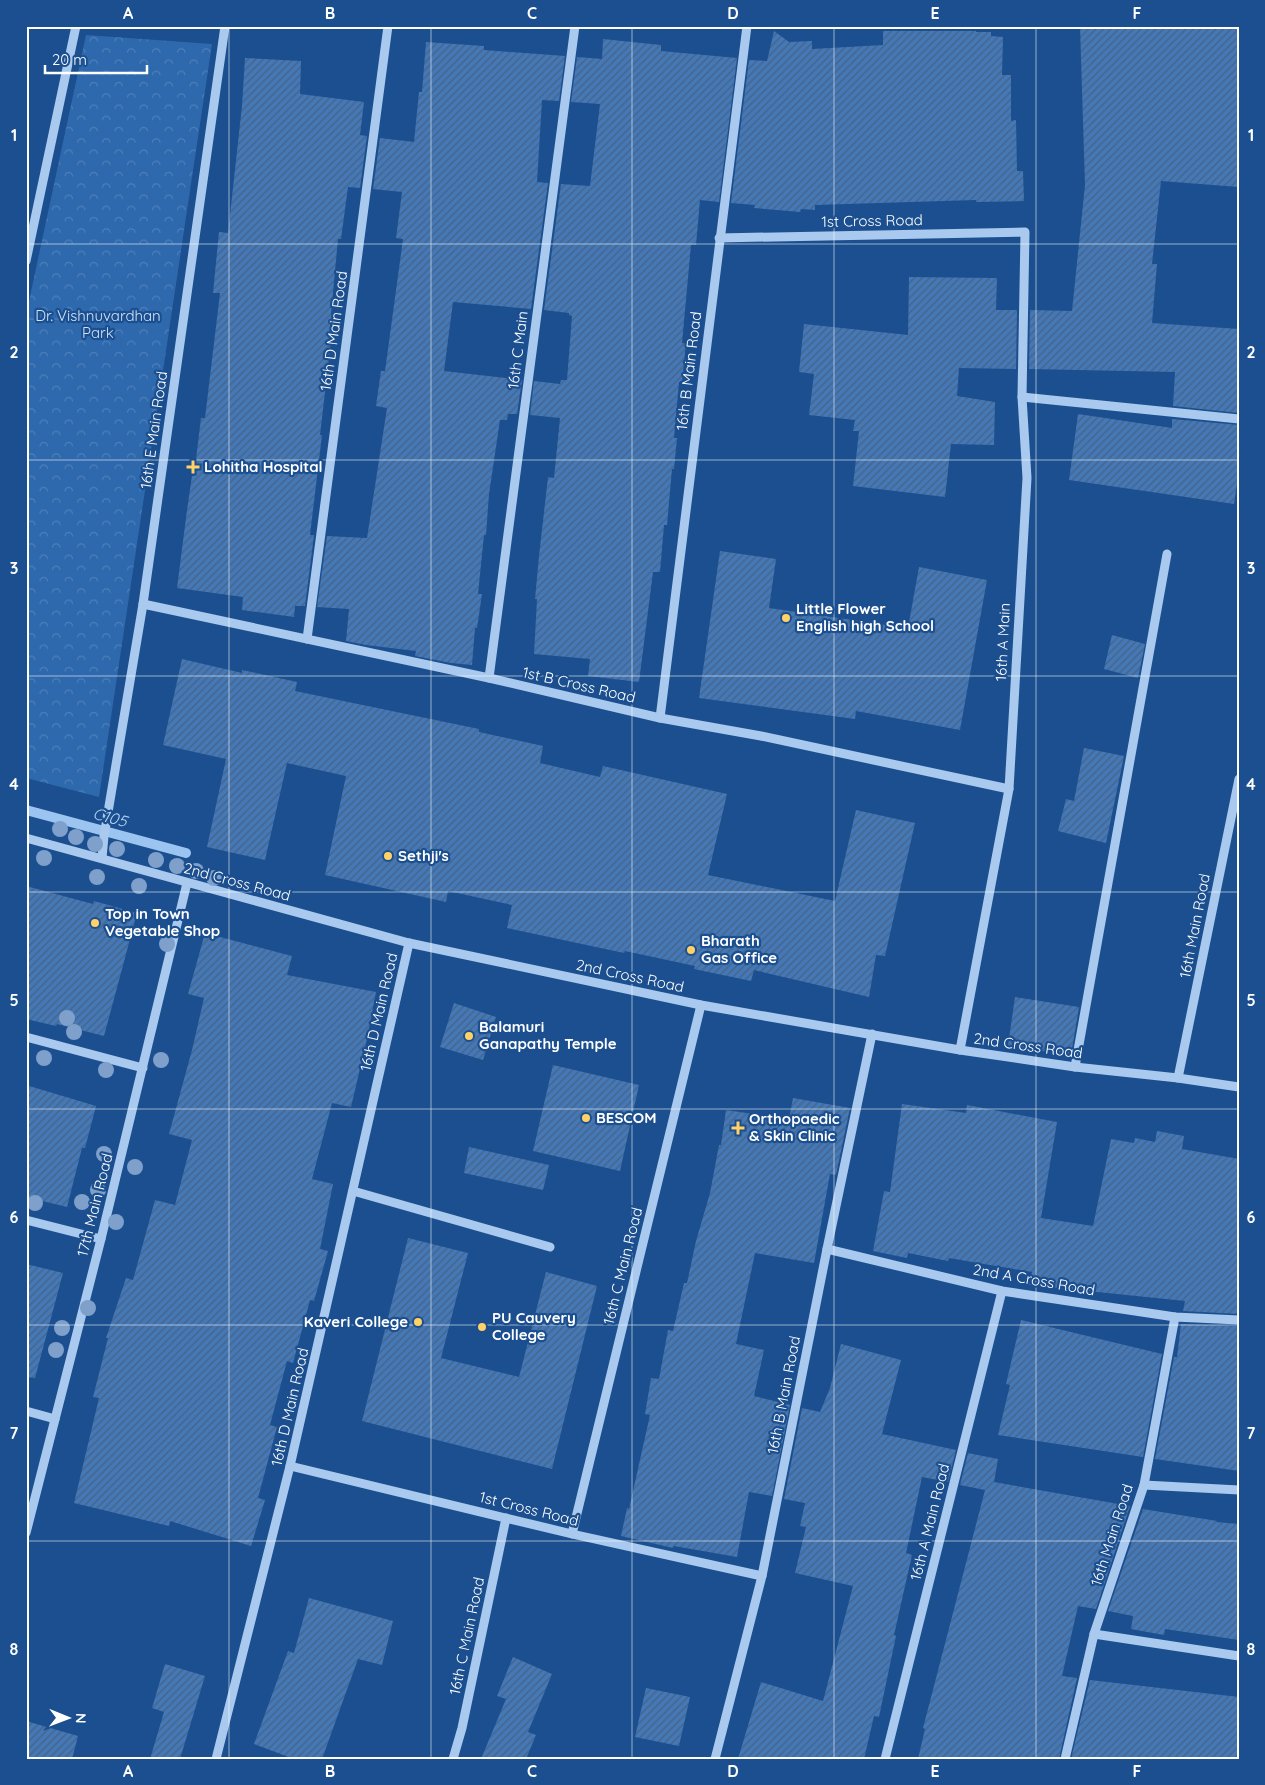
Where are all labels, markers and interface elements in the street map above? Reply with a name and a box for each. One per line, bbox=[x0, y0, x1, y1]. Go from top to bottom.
text: A bbox=[123, 3, 134, 23]
text: B bbox=[325, 3, 335, 23]
text: C bbox=[527, 3, 537, 23]
text: D bbox=[727, 3, 739, 23]
text: E bbox=[930, 3, 940, 23]
text: F bbox=[1133, 3, 1142, 23]
scale bar bbox=[45, 42, 148, 74]
text: 20 m bbox=[52, 50, 87, 69]
text: 1 bbox=[11, 125, 17, 145]
text: 1 bbox=[1248, 125, 1254, 145]
street label: 1st Cross Road bbox=[821, 210, 923, 231]
street label: 16th D Main Road bbox=[316, 270, 351, 392]
park label: Dr. Vishnuvardhan Park bbox=[35, 306, 161, 342]
street label: 16th C Main bbox=[503, 310, 532, 390]
street label: 16th B Main Road bbox=[672, 310, 705, 432]
text: 2 bbox=[9, 342, 19, 362]
text: 2 bbox=[1246, 342, 1256, 362]
street label: 16th E Main Road bbox=[136, 370, 171, 490]
place label: Lohitha Hospital bbox=[204, 457, 323, 476]
marker: Lohitha Hospital bbox=[186, 460, 200, 474]
text: 3 bbox=[10, 558, 18, 578]
text: 3 bbox=[1247, 558, 1255, 578]
place label: Little Flower English high School bbox=[796, 599, 934, 635]
street label: 16th A Main bbox=[991, 602, 1014, 682]
marker: Little Flower English high School bbox=[780, 612, 792, 624]
street label: 1st B Cross Road bbox=[521, 662, 637, 707]
text: 4 bbox=[9, 774, 19, 794]
text: 4 bbox=[1246, 774, 1256, 794]
water label: C105 bbox=[91, 803, 132, 832]
place label: Sethji's bbox=[398, 846, 449, 865]
marker: Sethji's bbox=[382, 850, 394, 862]
street label: 2nd Cross Road bbox=[182, 858, 293, 905]
street label: 16th Main Road bbox=[1175, 872, 1214, 980]
place label: Top in Town Vegetable Shop bbox=[105, 904, 220, 940]
marker: Top in Town Vegetable Shop bbox=[89, 917, 101, 929]
place label: Bharath Gas Office bbox=[701, 931, 777, 967]
marker: Bharath Gas Office bbox=[685, 944, 697, 956]
street label: 16th D Main Road bbox=[356, 951, 401, 1073]
street label: 2nd Cross Road bbox=[574, 955, 686, 996]
text: 5 bbox=[9, 990, 19, 1010]
text: 5 bbox=[1246, 990, 1256, 1010]
place label: Balamuri Ganapathy Temple bbox=[479, 1017, 617, 1053]
street label: 2nd Cross Road bbox=[972, 1028, 1084, 1063]
marker: Balamuri Ganapathy Temple bbox=[463, 1030, 475, 1042]
place label: BESCOM bbox=[596, 1108, 656, 1127]
place label: Orthopaedic & Skin Clinic bbox=[749, 1109, 840, 1145]
marker: BESCOM bbox=[580, 1112, 592, 1124]
marker: Orthopaedic & Skin Clinic bbox=[731, 1121, 745, 1135]
street label: 17th Main Road bbox=[73, 1151, 117, 1258]
street label: 16th C Main Road bbox=[599, 1205, 646, 1326]
text: 6 bbox=[10, 1207, 19, 1227]
text: 6 bbox=[1247, 1207, 1256, 1227]
street label: 2nd A Cross Road bbox=[972, 1259, 1097, 1300]
place label: PU Cauvery College bbox=[492, 1308, 576, 1344]
place label: Kaveri College bbox=[304, 1312, 408, 1331]
marker: Kaveri College bbox=[412, 1316, 424, 1328]
marker: PU Cauvery College bbox=[476, 1321, 488, 1333]
street label: 16th B Main Road bbox=[763, 1334, 804, 1456]
street label: 16th D Main Road bbox=[267, 1346, 312, 1468]
text: 7 bbox=[10, 1423, 19, 1443]
text: 7 bbox=[1247, 1423, 1256, 1443]
street label: 16th A Main Road bbox=[906, 1461, 953, 1582]
street label: 16th Main Road bbox=[1086, 1481, 1137, 1588]
street label: 1st Cross Road bbox=[478, 1487, 581, 1530]
street label: 16th C Main Road bbox=[445, 1575, 488, 1697]
text: 8 bbox=[10, 1639, 19, 1659]
text: 8 bbox=[1247, 1639, 1256, 1659]
north arrow bbox=[42, 1692, 92, 1742]
text: N bbox=[72, 1713, 90, 1724]
text: A bbox=[123, 1761, 134, 1781]
text: B bbox=[325, 1761, 335, 1781]
text: C bbox=[527, 1761, 537, 1781]
text: D bbox=[727, 1761, 739, 1781]
text: E bbox=[930, 1761, 940, 1781]
text: F bbox=[1133, 1761, 1142, 1781]

